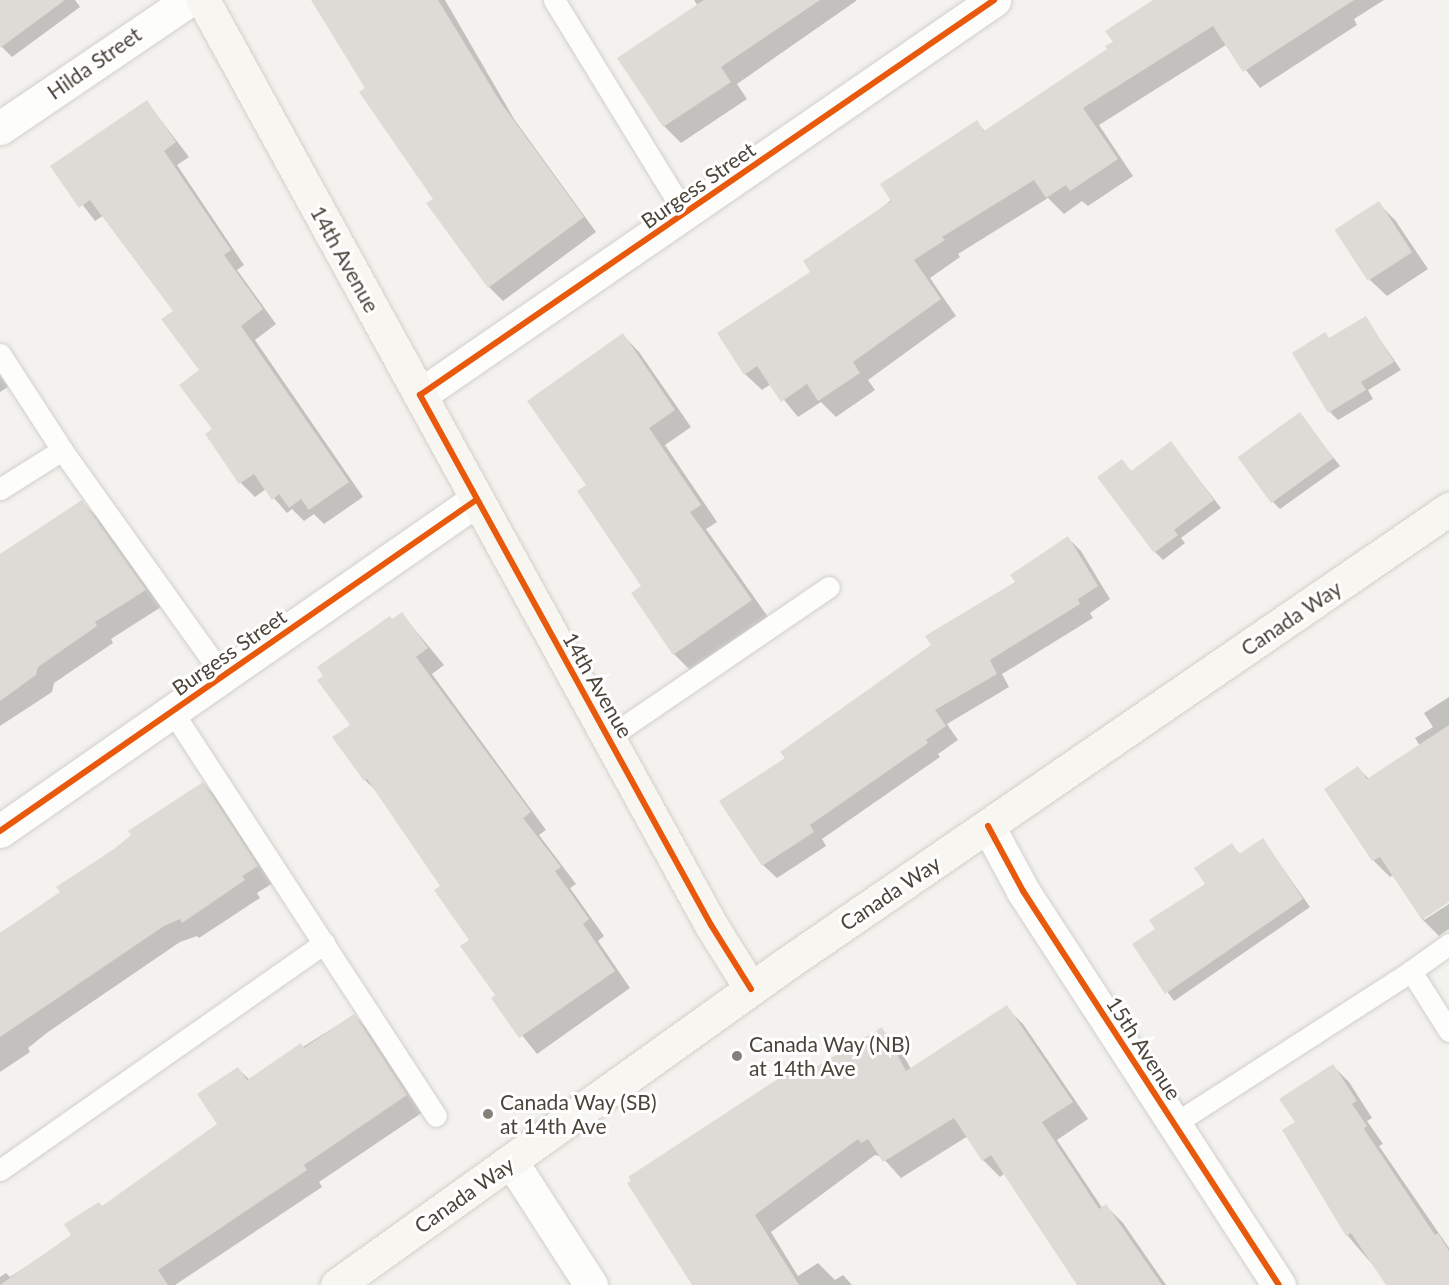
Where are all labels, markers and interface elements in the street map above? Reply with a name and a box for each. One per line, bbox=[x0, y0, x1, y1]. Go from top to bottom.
street label: Hilda Street bbox=[42, 21, 146, 105]
street label: Burgess Street bbox=[636, 136, 760, 234]
street label: 14th Avenue bbox=[305, 201, 385, 317]
street label: Canada Way bbox=[1236, 575, 1346, 661]
street label: Burgess Street bbox=[167, 603, 291, 701]
street label: 14th Avenue bbox=[557, 627, 639, 743]
street label: Canada Way bbox=[835, 850, 945, 936]
street label: 15th Avenue bbox=[1101, 991, 1187, 1105]
place label: Canada Way (NB) at 14th Ave bbox=[749, 1031, 911, 1081]
marker: Canada Way (NB) at 14th Ave bbox=[730, 1049, 744, 1063]
place label: Canada Way (SB) at 14th Ave bbox=[500, 1089, 657, 1139]
marker: Canada Way (SB) at 14th Ave bbox=[481, 1107, 495, 1121]
street label: Canada Way bbox=[409, 1151, 519, 1239]

